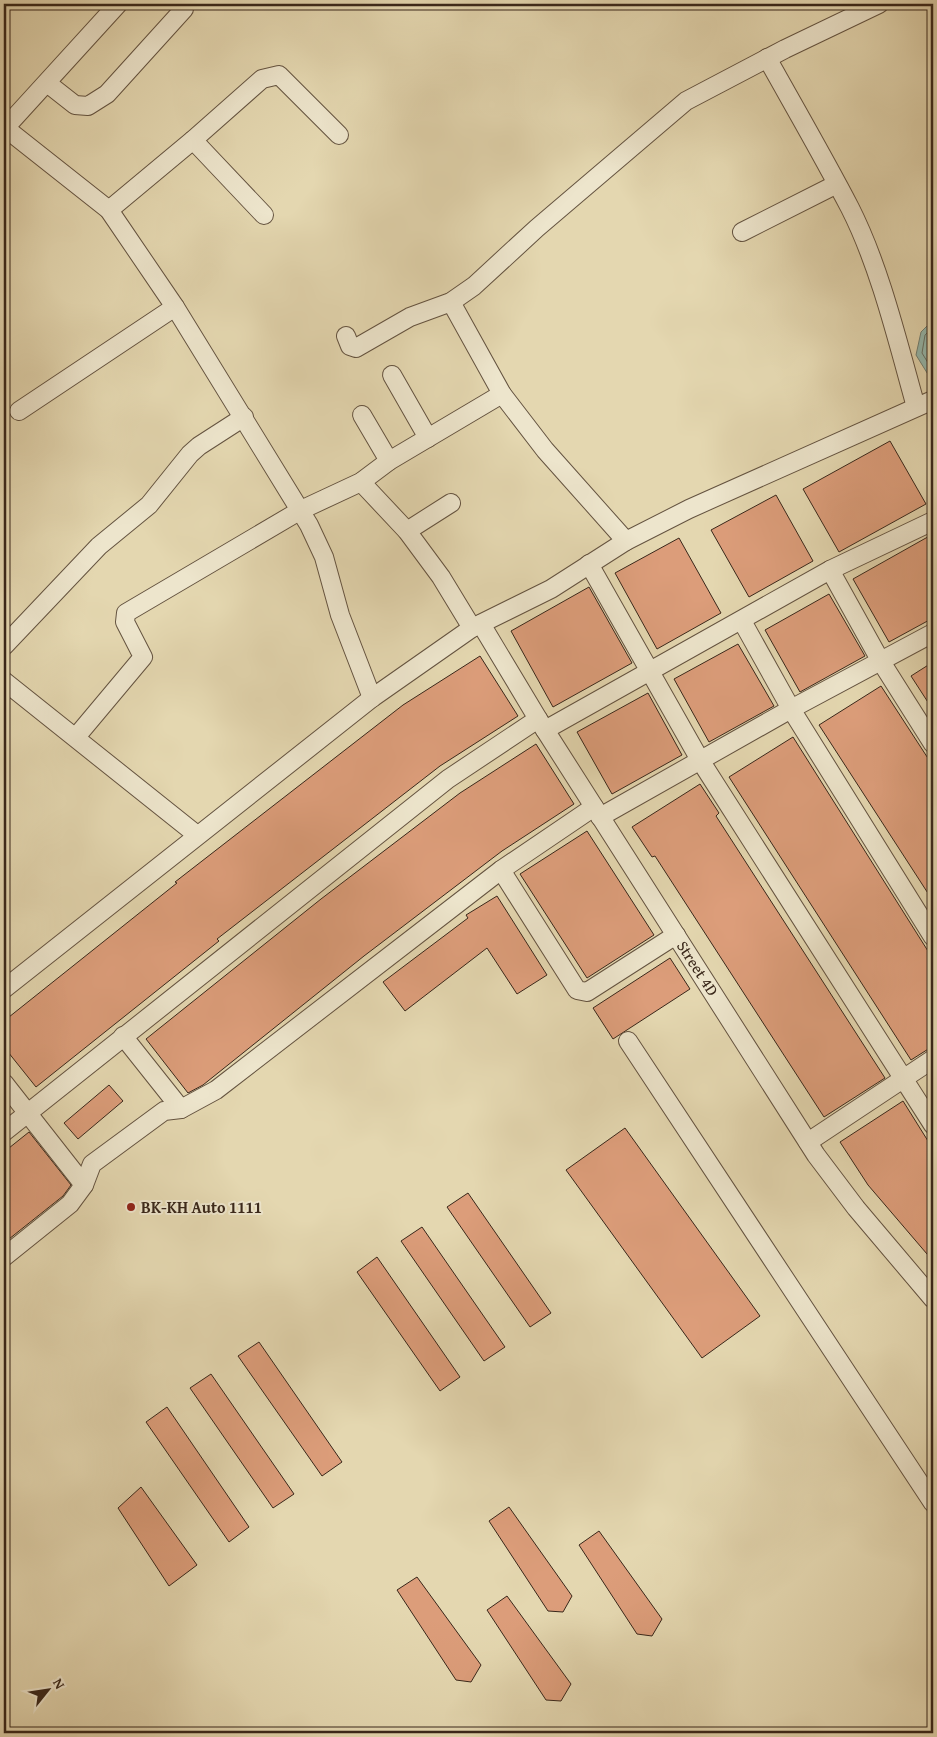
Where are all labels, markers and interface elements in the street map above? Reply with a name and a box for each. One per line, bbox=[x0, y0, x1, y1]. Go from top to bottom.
street label: Street 4D bbox=[671, 936, 725, 1001]
place label: BK-KH Auto 1111 bbox=[141, 1195, 262, 1219]
marker: BK-KH Auto 1111 bbox=[125, 1201, 137, 1213]
north arrow bbox=[22, 1664, 72, 1714]
text: N bbox=[48, 1674, 71, 1693]

